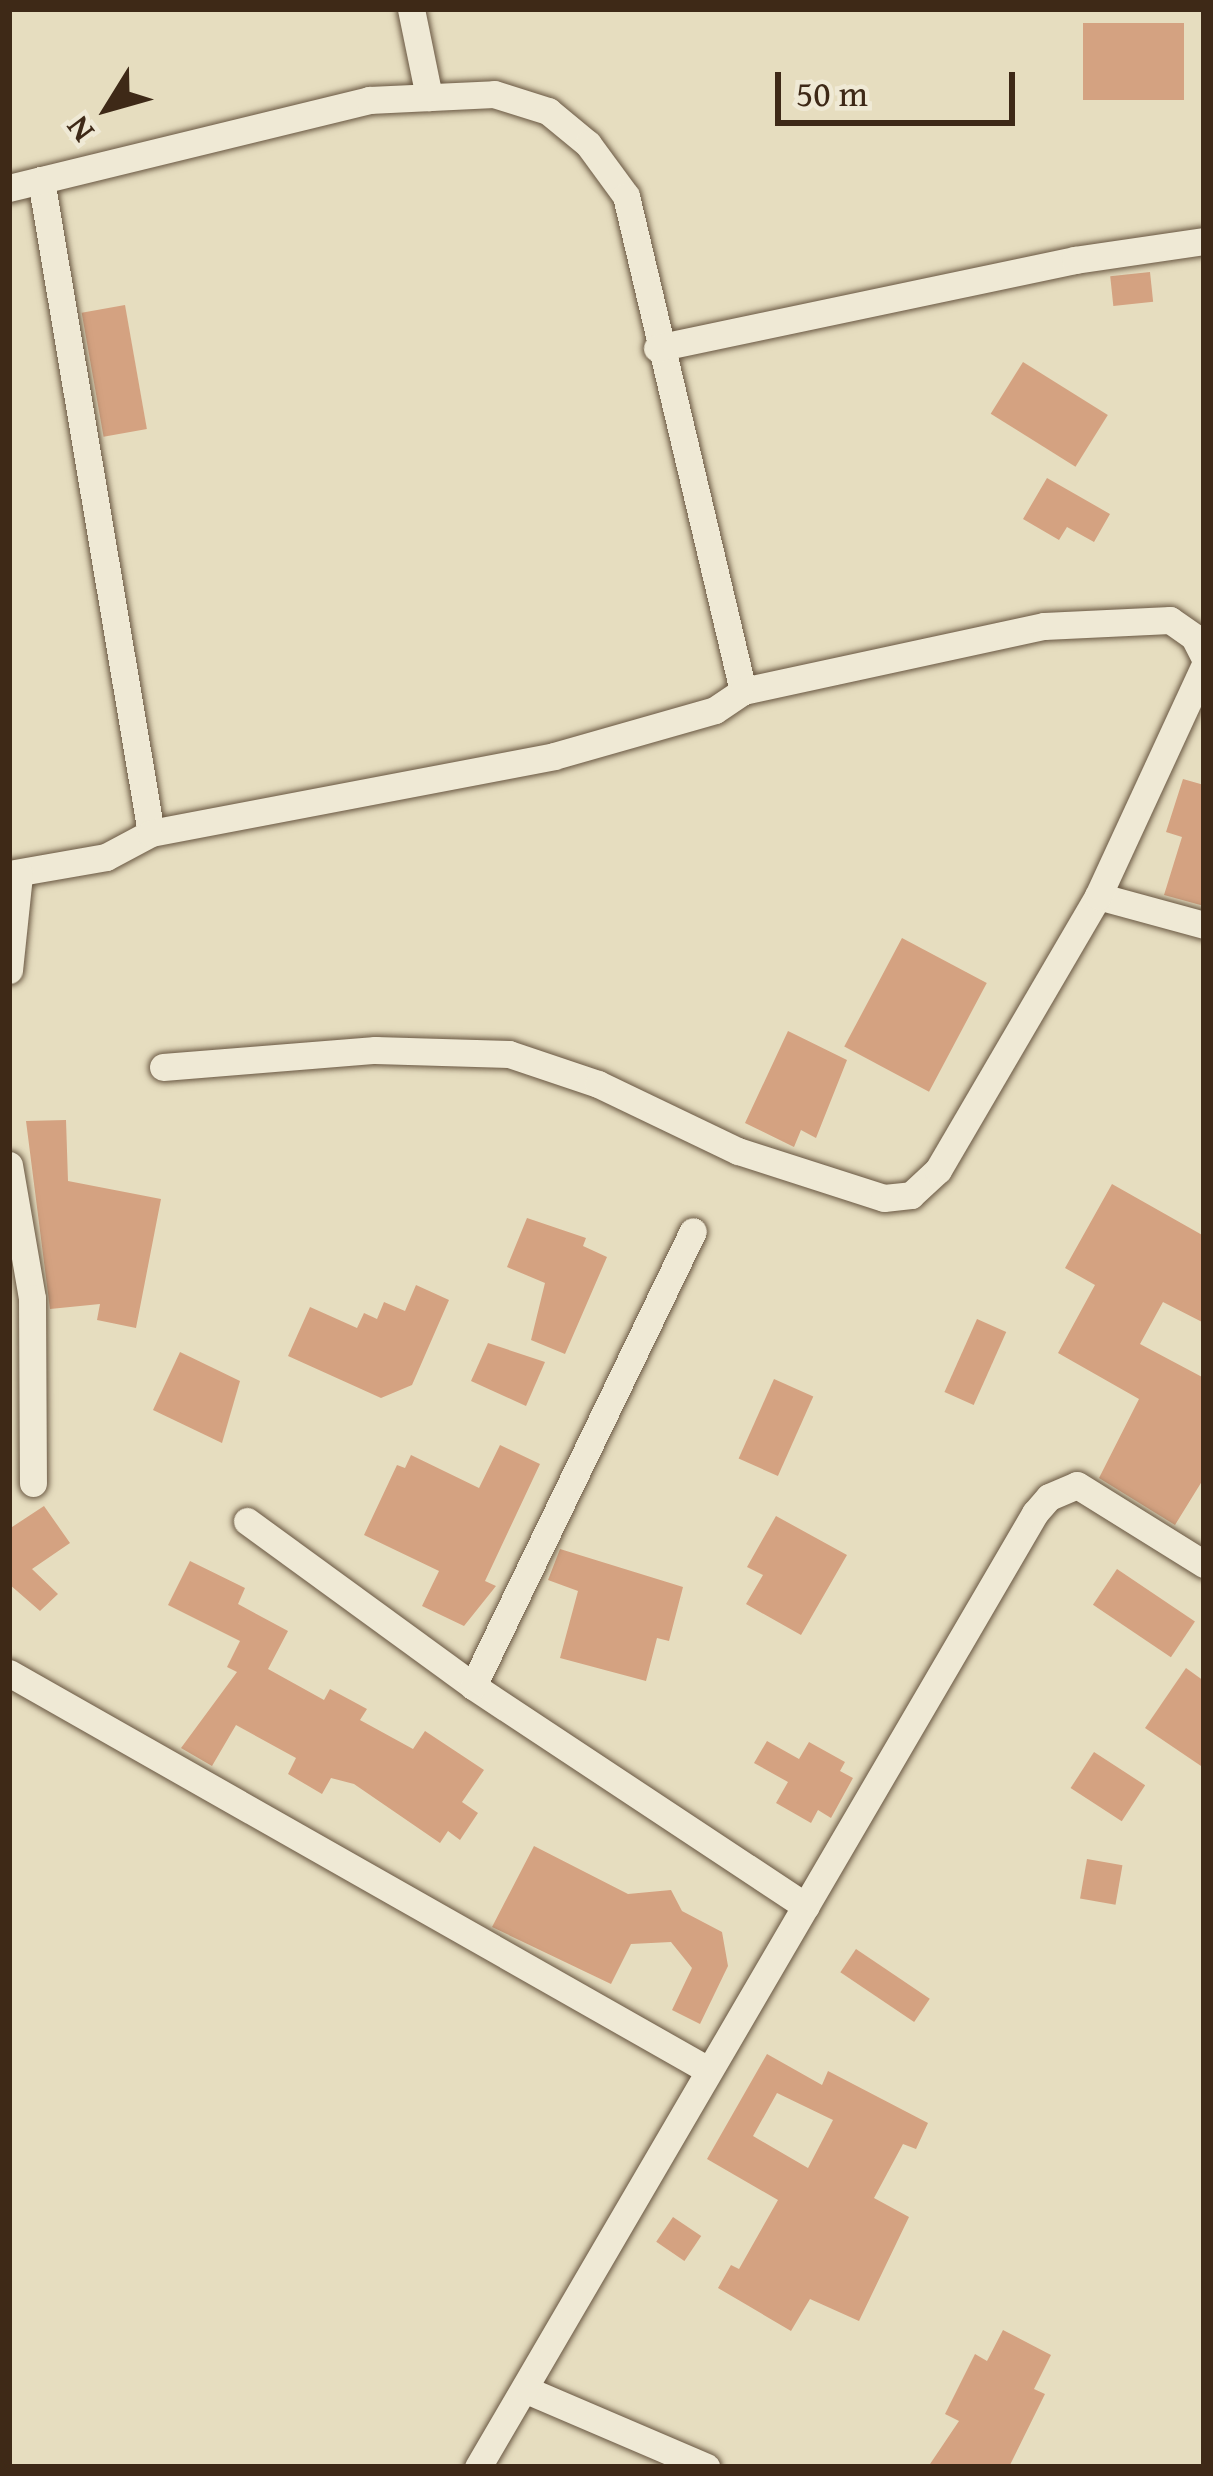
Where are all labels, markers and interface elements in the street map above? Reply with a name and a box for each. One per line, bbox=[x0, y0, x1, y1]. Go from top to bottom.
north arrow bbox=[48, 48, 168, 168]
scale bar bbox=[781, 48, 1021, 122]
text: 50 m bbox=[796, 66, 868, 119]
text: N bbox=[53, 106, 105, 153]

